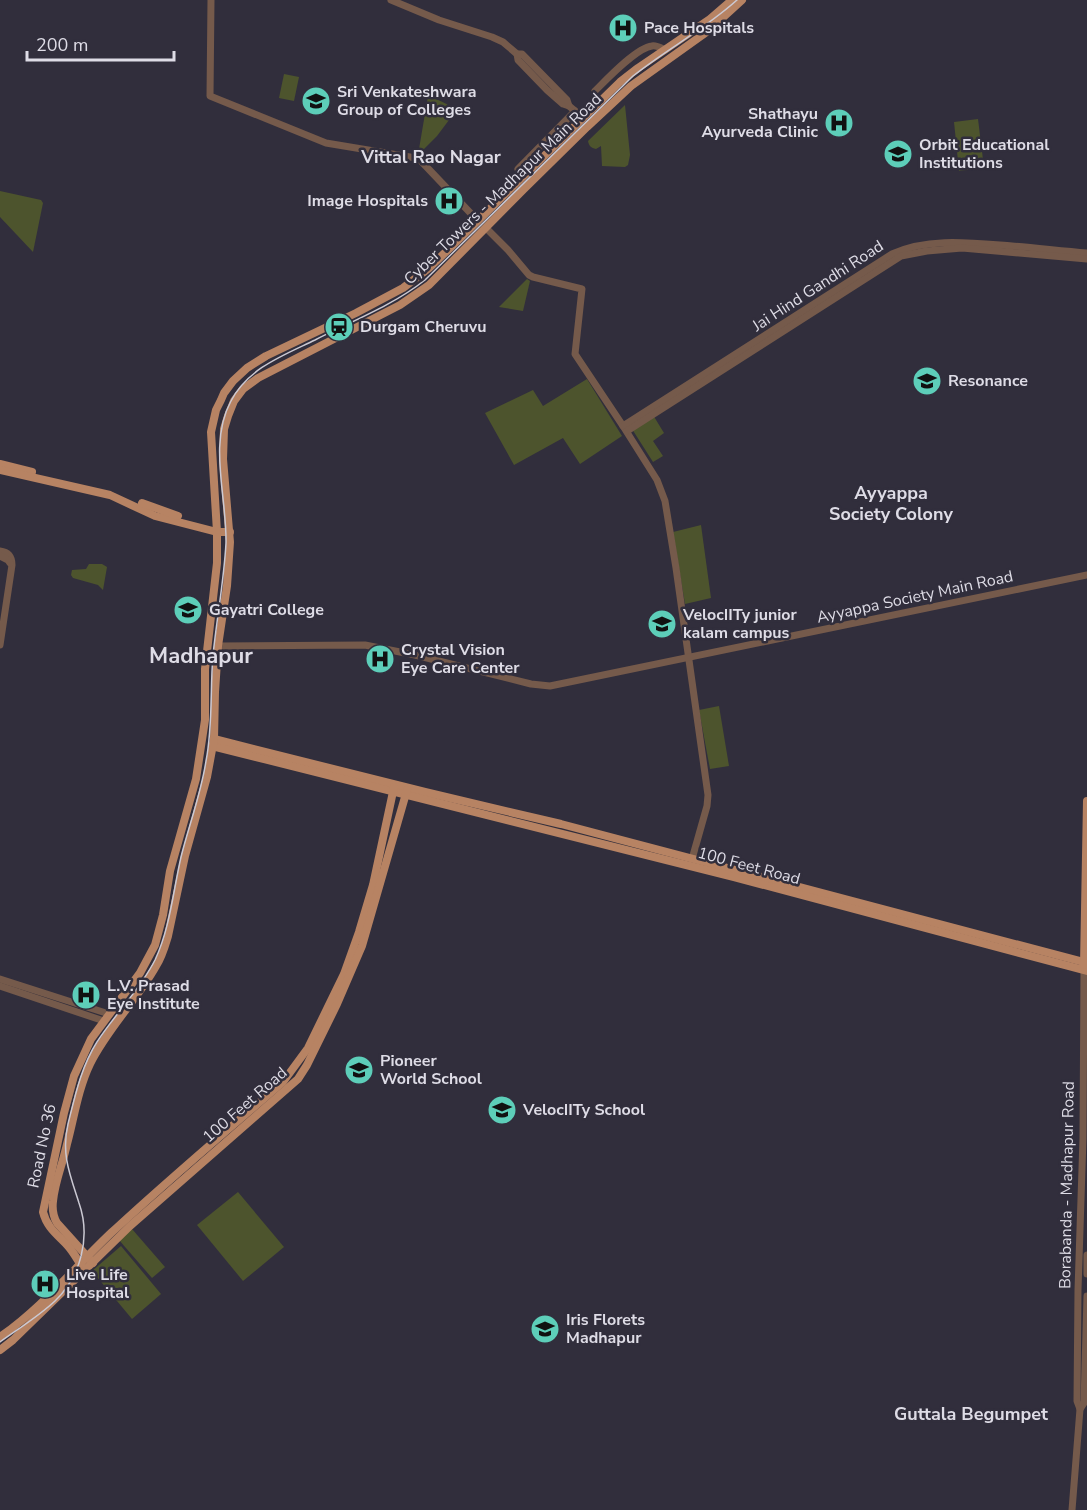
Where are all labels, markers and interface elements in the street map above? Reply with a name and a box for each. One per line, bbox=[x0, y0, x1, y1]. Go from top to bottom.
hospital icon: Pace Hospitals bbox=[607, 12, 639, 44]
place label: Pace Hospitals bbox=[644, 17, 754, 39]
scale bar bbox=[27, 24, 174, 62]
text: 200 m bbox=[36, 33, 88, 57]
place label: Sri Venkateshwara Group of Colleges bbox=[337, 81, 476, 121]
school or university icon: Sri Venkateshwara Group of Colleges bbox=[300, 85, 332, 117]
street label: Cyber Towers - Madhapur Main Road bbox=[399, 88, 607, 290]
place label: Shathayu Ayurveda Clinic bbox=[701, 103, 818, 143]
hospital icon: Shathayu Ayurveda Clinic bbox=[823, 107, 855, 139]
place label: Orbit Educational Institutions bbox=[919, 134, 1049, 174]
school or university icon: Orbit Educational Institutions bbox=[882, 138, 914, 170]
district label: Vittal Rao Nagar bbox=[360, 145, 501, 169]
hospital icon: Image Hospitals bbox=[433, 185, 465, 217]
place label: Image Hospitals bbox=[307, 190, 428, 212]
street label: Jai Hind Gandhi Road bbox=[747, 235, 888, 337]
station icon: Durgam Cheruvu bbox=[323, 311, 355, 343]
place label: Durgam Cheruvu bbox=[360, 316, 487, 338]
school or university icon: Resonance bbox=[911, 365, 943, 397]
place label: Resonance bbox=[948, 370, 1028, 392]
district label: Ayyappa Society Colony bbox=[829, 481, 953, 526]
street label: Ayyappa Society Main Road bbox=[815, 565, 1015, 629]
school or university icon: Gayatri College bbox=[172, 594, 204, 626]
place label: Gayatri College bbox=[209, 599, 324, 621]
place label: VelocIITy junior kalam campus bbox=[682, 604, 798, 644]
school or university icon: VelocIITy junior kalam campus bbox=[646, 608, 678, 640]
place label: Crystal Vision Eye Care Center bbox=[401, 639, 520, 679]
district label: Madhapur bbox=[149, 641, 253, 671]
hospital icon: Crystal Vision Eye Care Center bbox=[364, 643, 396, 675]
street label: 100 Feet Road bbox=[695, 842, 803, 890]
place label: L.V. Prasad Eye Institute bbox=[107, 975, 200, 1015]
hospital icon: L.V. Prasad Eye Institute bbox=[70, 979, 102, 1011]
place label: Pioneer World School bbox=[380, 1050, 482, 1090]
school or university icon: Pioneer World School bbox=[343, 1054, 375, 1086]
street label: 100 Feet Road bbox=[198, 1062, 292, 1148]
street label: Borabanda - Madhapur Road bbox=[1054, 1081, 1080, 1289]
school or university icon: VelocIITy School bbox=[486, 1094, 518, 1126]
place label: VelocIITy School bbox=[522, 1099, 645, 1121]
street label: Road No 36 bbox=[22, 1102, 62, 1190]
place label: Live Life Hospital bbox=[66, 1264, 129, 1304]
hospital icon: Live Life Hospital bbox=[29, 1268, 61, 1300]
place label: Iris Florets Madhapur bbox=[566, 1309, 645, 1349]
school or university icon: Iris Florets Madhapur bbox=[529, 1313, 561, 1345]
district label: Guttala Begumpet bbox=[894, 1402, 1048, 1426]

